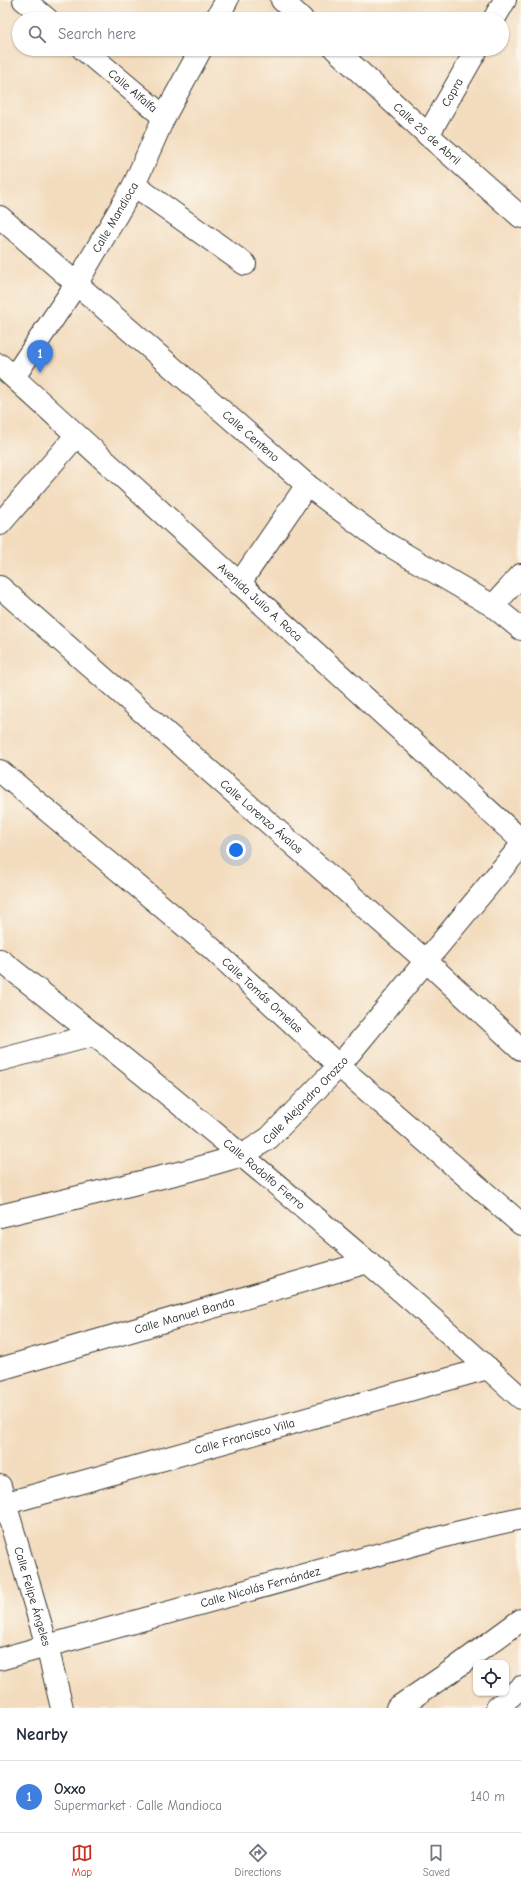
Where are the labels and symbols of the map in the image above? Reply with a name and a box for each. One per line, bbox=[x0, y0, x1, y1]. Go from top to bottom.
street label: Calle Alfalfa bbox=[105, 66, 160, 115]
street label: Copra bbox=[439, 76, 466, 109]
street label: Calle 25 de Abril bbox=[391, 100, 464, 167]
street label: Calle Mandioca bbox=[89, 180, 141, 255]
pin: 1 bbox=[27, 340, 53, 373]
street label: Calle Centeno bbox=[220, 407, 282, 465]
street label: Avenida Julio A. Roca bbox=[215, 560, 305, 644]
street label: Calle Lorenzo Ávalos bbox=[217, 777, 306, 857]
your location bbox=[226, 840, 246, 860]
street label: Calle Tomás Ornelas bbox=[219, 955, 305, 1036]
street label: Calle Alejandro Orozco bbox=[260, 1054, 351, 1147]
street label: Calle Rodolfo Fierro bbox=[220, 1136, 308, 1212]
street label: Calle Manuel Banda bbox=[133, 1294, 236, 1337]
street label: Calle Francisco Villa bbox=[193, 1416, 296, 1457]
street label: Calle Felipe Ángeles bbox=[11, 1545, 54, 1648]
street label: Calle Nicolás Fernández bbox=[199, 1564, 322, 1610]

